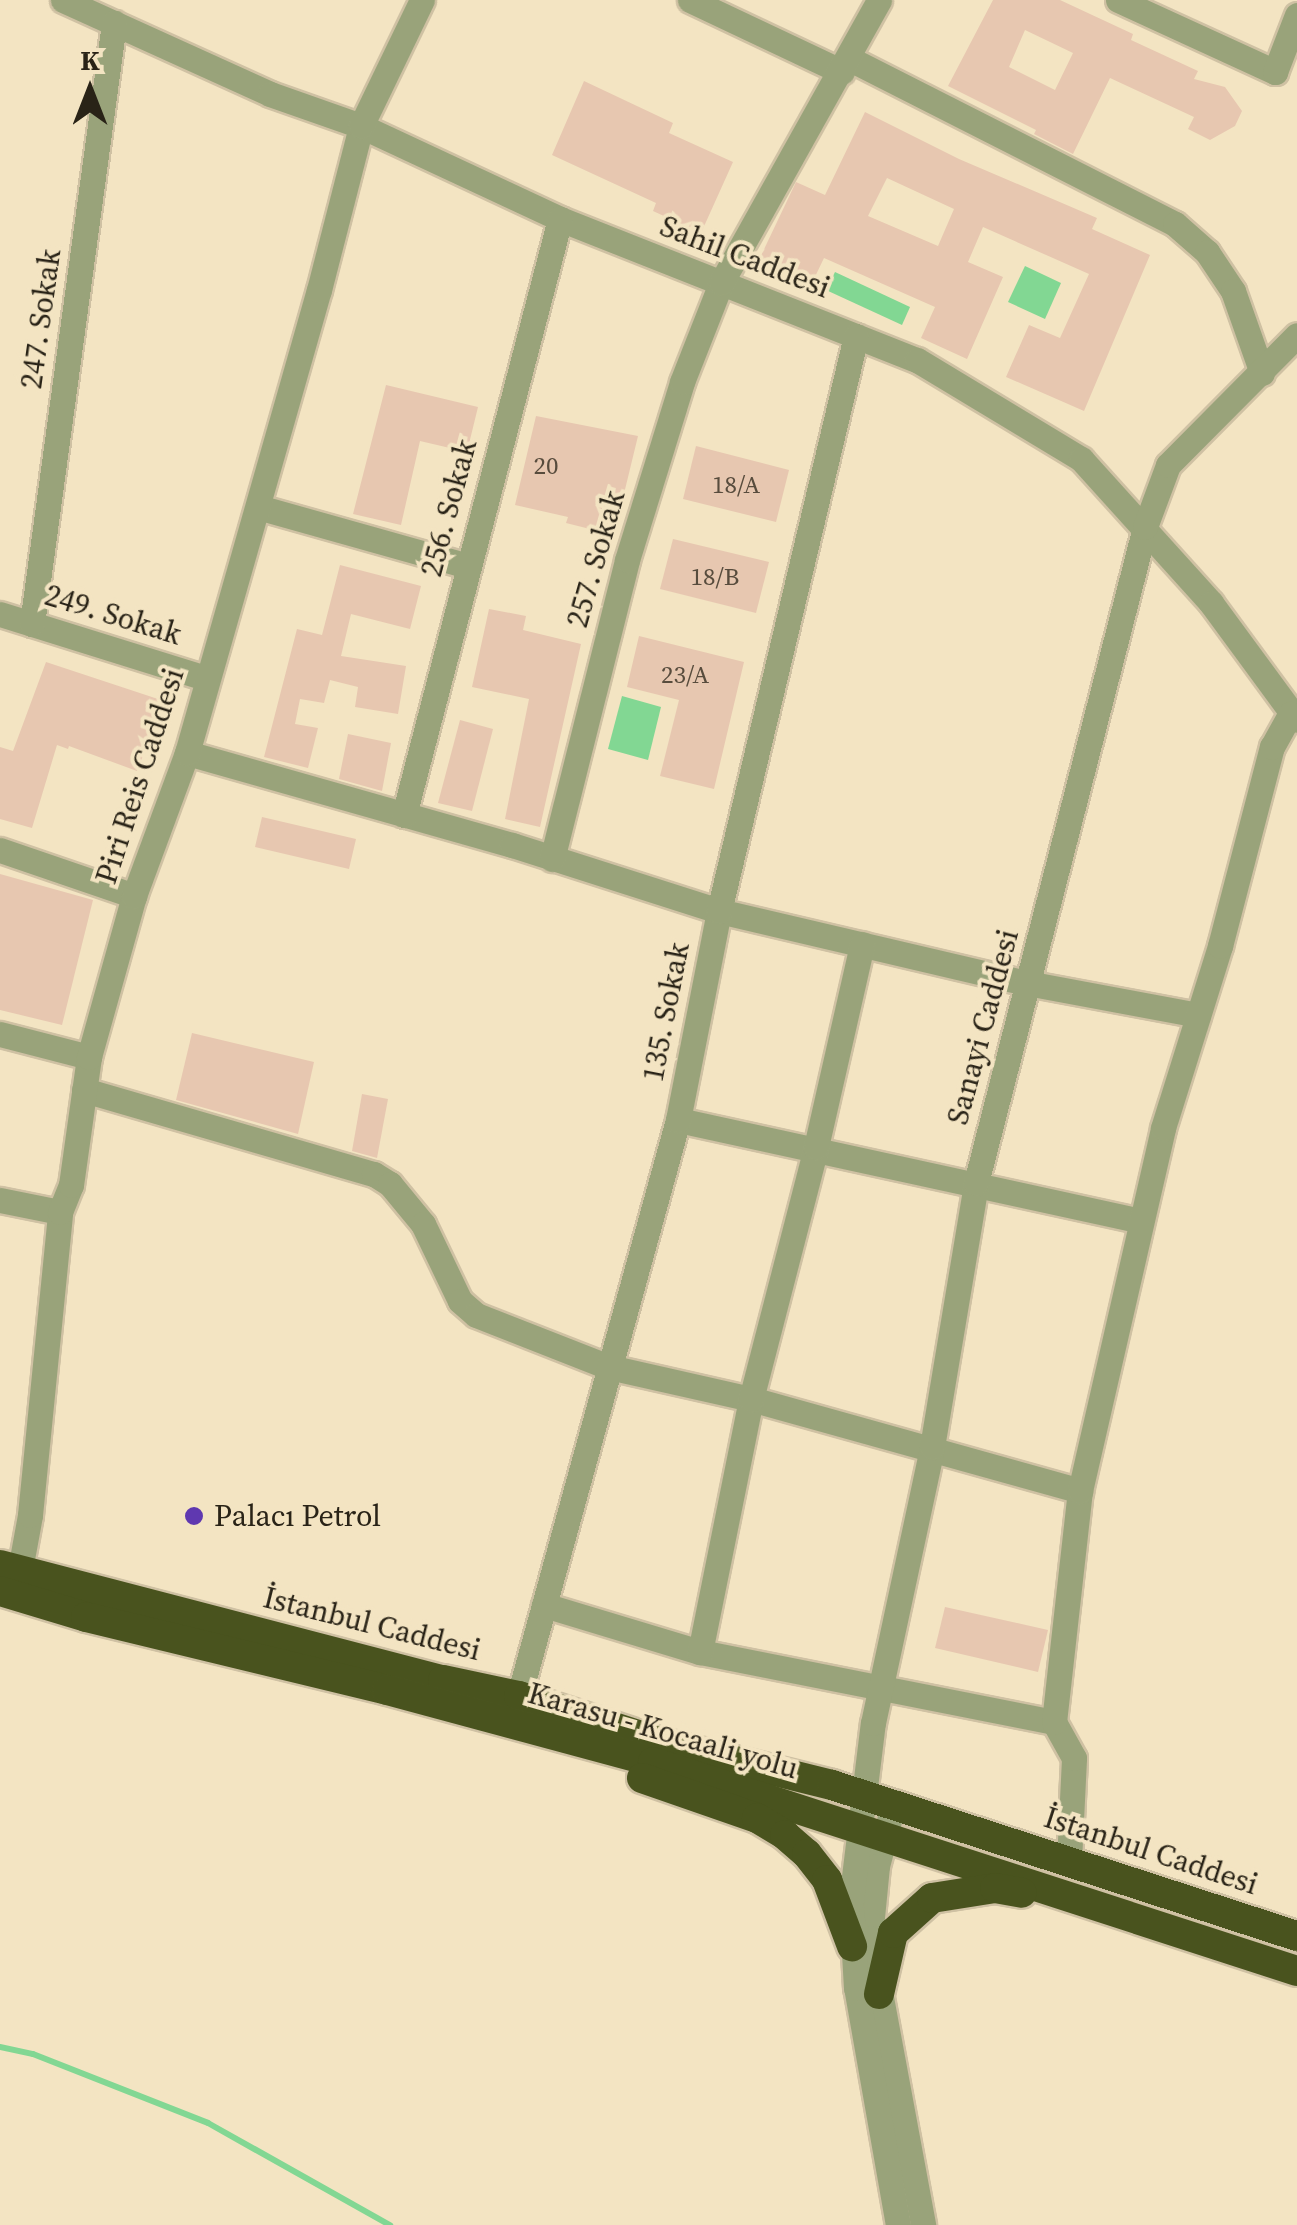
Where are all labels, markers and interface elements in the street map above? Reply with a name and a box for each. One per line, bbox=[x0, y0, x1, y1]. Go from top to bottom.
north arrow bbox=[40, 40, 140, 140]
text: K bbox=[80, 41, 100, 79]
street label: Sahil Caddesi bbox=[655, 208, 835, 306]
street label: 247. Sokak bbox=[13, 247, 69, 391]
street label: 256. Sokak bbox=[413, 435, 485, 581]
house number: 20 bbox=[534, 450, 558, 480]
house number: 18/A bbox=[712, 469, 760, 499]
street label: 257. Sokak bbox=[559, 486, 633, 632]
house number: 18/B bbox=[691, 561, 739, 591]
street label: 249. Sokak bbox=[41, 577, 185, 653]
house number: 23/A bbox=[661, 659, 709, 689]
street label: Piri Reis Caddesi bbox=[88, 664, 192, 888]
street label: Sanayi Caddesi bbox=[940, 926, 1026, 1128]
street label: 135. Sokak bbox=[635, 940, 697, 1084]
place label: Palacı Petrol bbox=[214, 1498, 381, 1534]
marker: Palacı Petrol bbox=[183, 1505, 205, 1527]
street label: İstanbul Caddesi bbox=[260, 1580, 484, 1668]
street label: Karasu - Kocaali yolu bbox=[524, 1675, 802, 1787]
street label: İstanbul Caddesi bbox=[1040, 1800, 1262, 1902]

